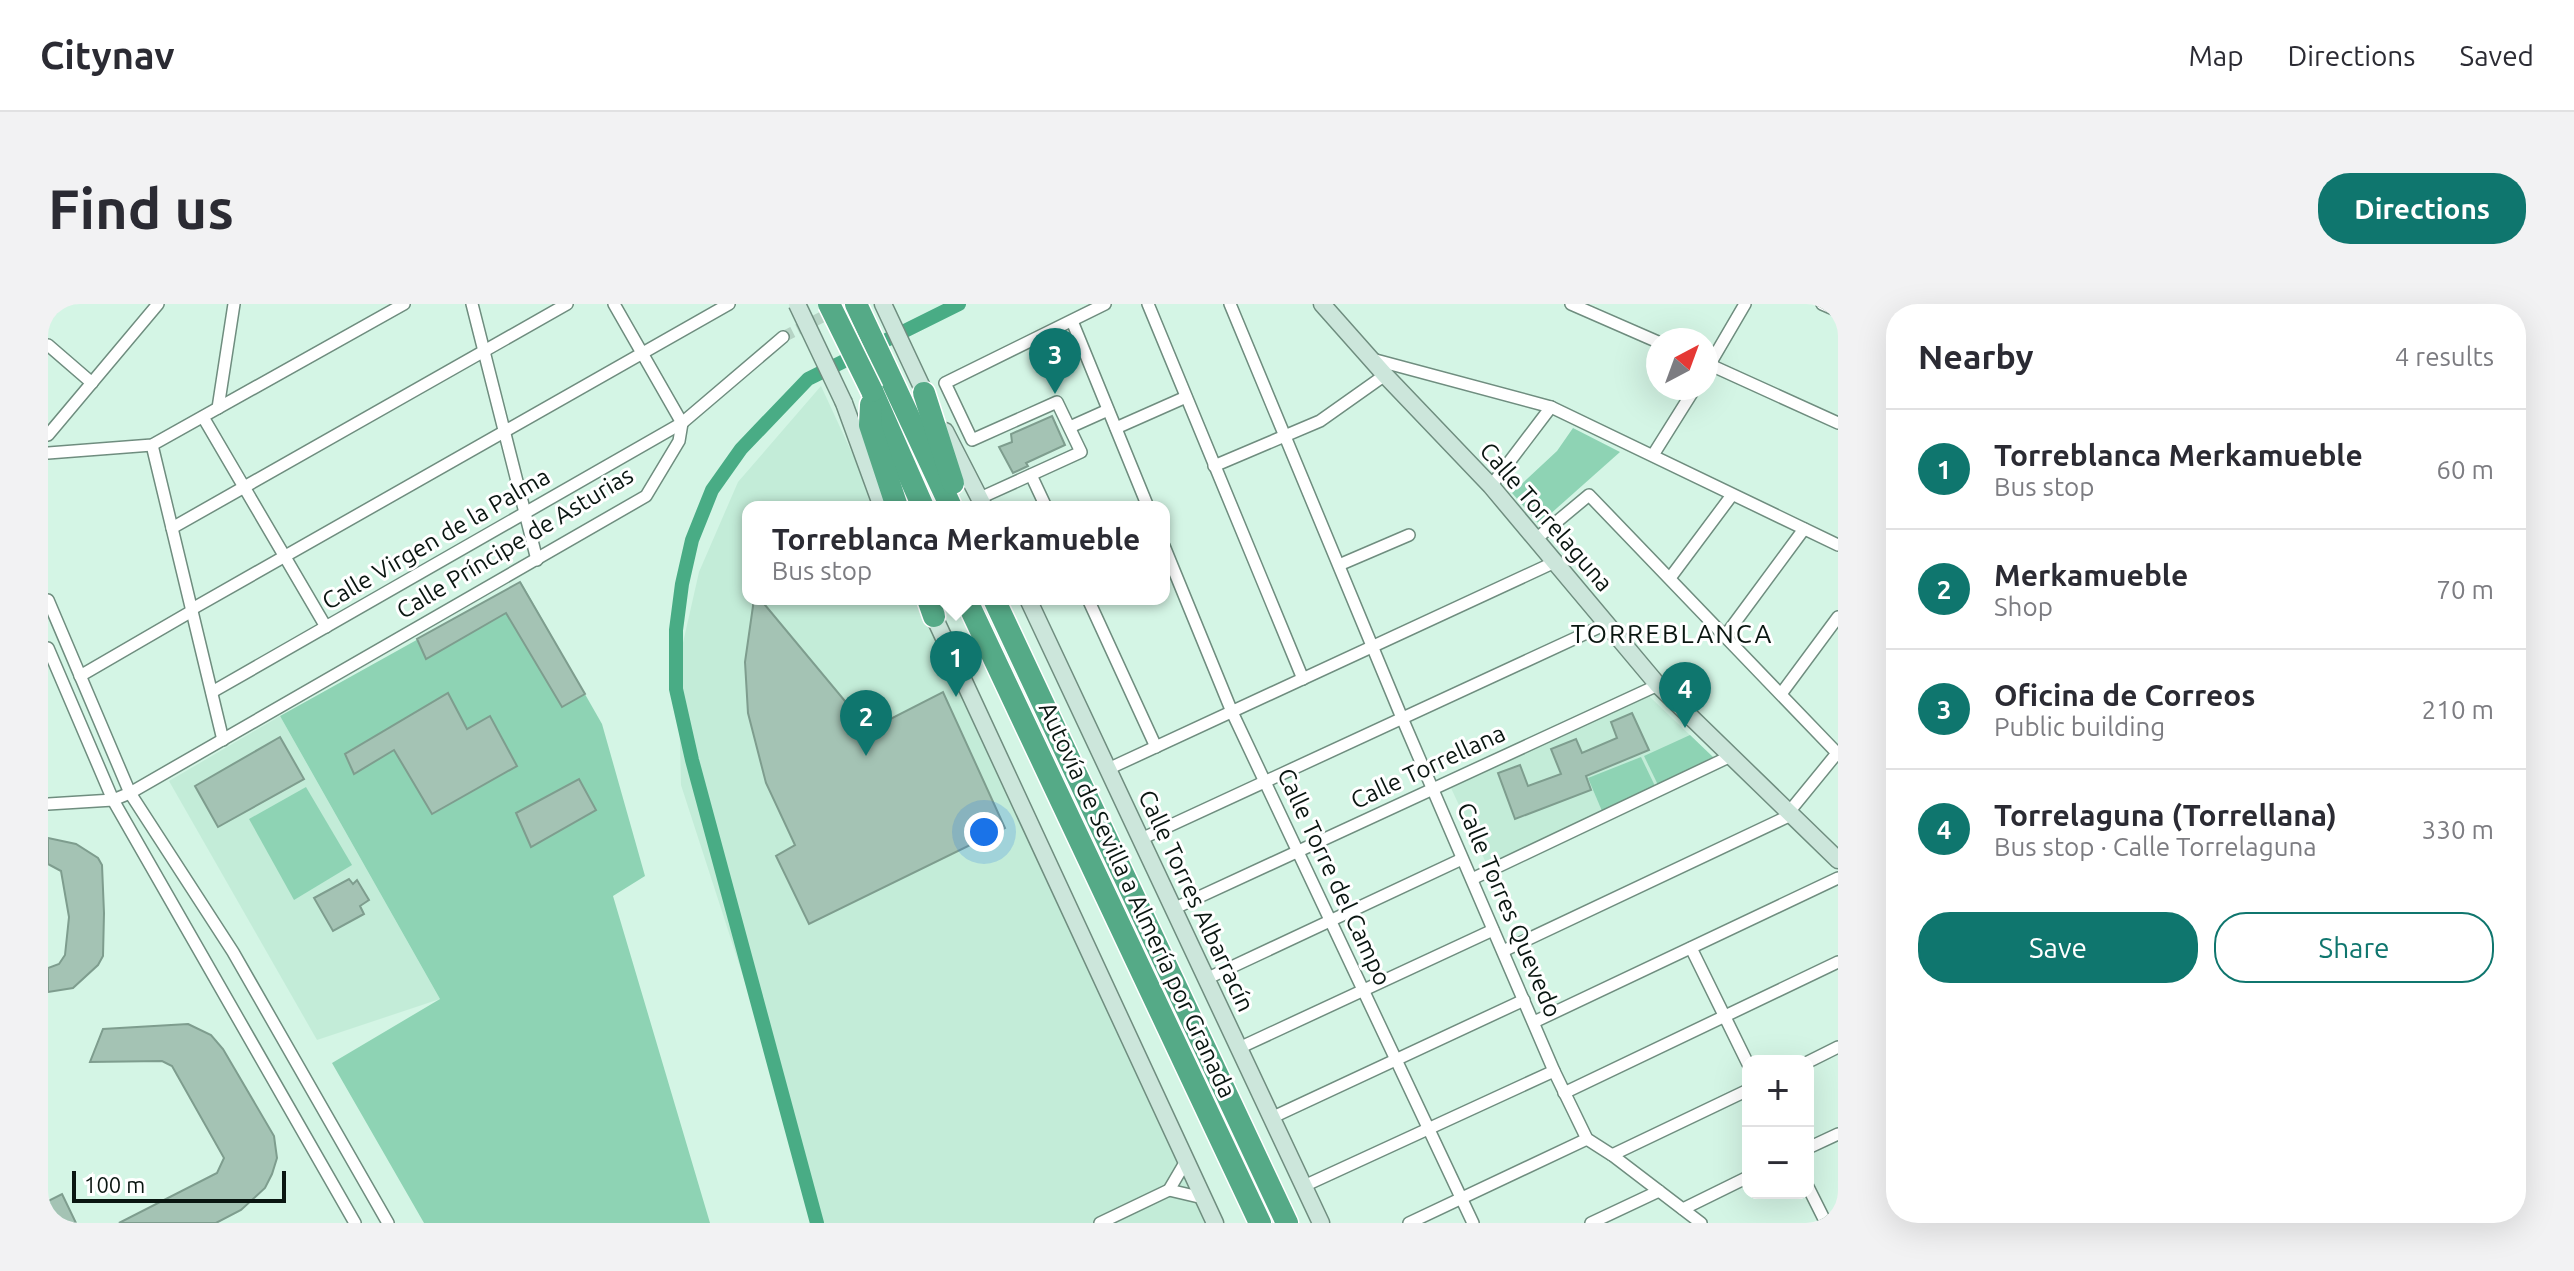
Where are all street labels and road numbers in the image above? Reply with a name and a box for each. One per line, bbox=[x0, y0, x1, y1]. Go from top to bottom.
street label: Calle Torrelaguna bbox=[1474, 437, 1618, 597]
street label: Calle Príncipe de Asturias bbox=[392, 461, 638, 624]
street label: Calle Virgen de la Palma bbox=[317, 462, 554, 615]
street label: Autovía de Sevilla a Almería por Granada bbox=[1034, 698, 1241, 1102]
street label: Calle Torrellana bbox=[1346, 719, 1509, 814]
street label: Calle Torre del Campo bbox=[1272, 764, 1397, 990]
street label: Calle Torres Albarracín bbox=[1133, 786, 1260, 1016]
street label: Calle Torres Quevedo bbox=[1452, 798, 1567, 1021]

